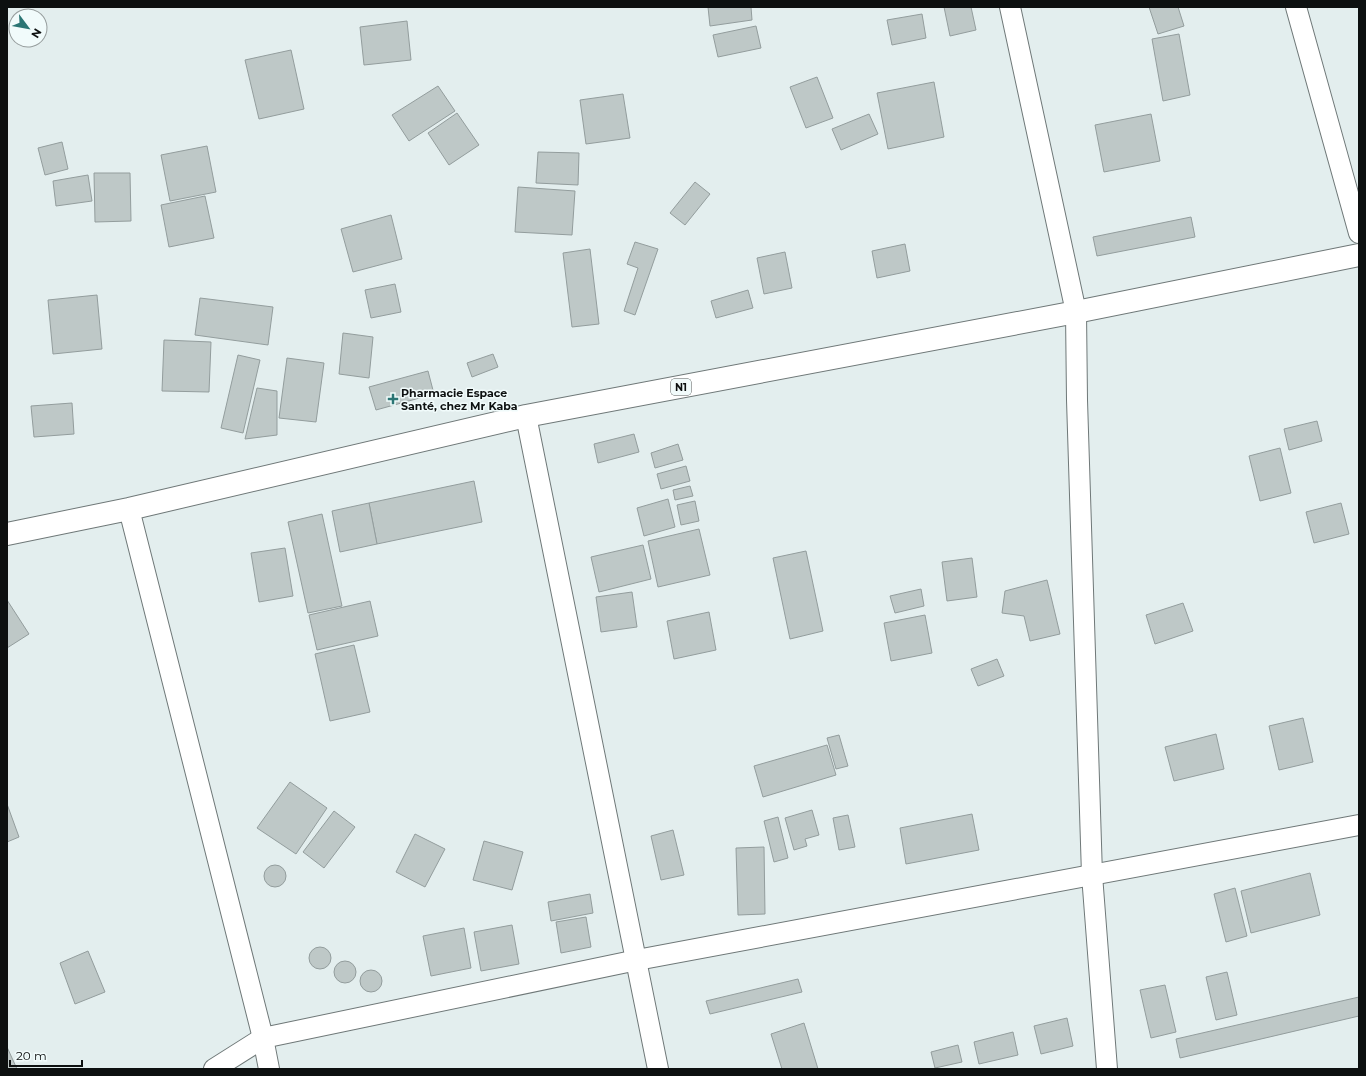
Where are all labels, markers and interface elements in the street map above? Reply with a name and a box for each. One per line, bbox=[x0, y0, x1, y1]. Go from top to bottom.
north arrow bbox=[8, 8, 48, 48]
text: N bbox=[28, 26, 45, 41]
road number: N1 bbox=[671, 379, 691, 395]
place label: Pharmacie Espace Santé, chez Mr Kaba bbox=[401, 386, 518, 413]
marker: Pharmacie Espace Santé, chez Mr Kaba bbox=[388, 394, 398, 404]
scale bar bbox=[10, 1042, 82, 1068]
text: 20 m bbox=[16, 1048, 47, 1063]

